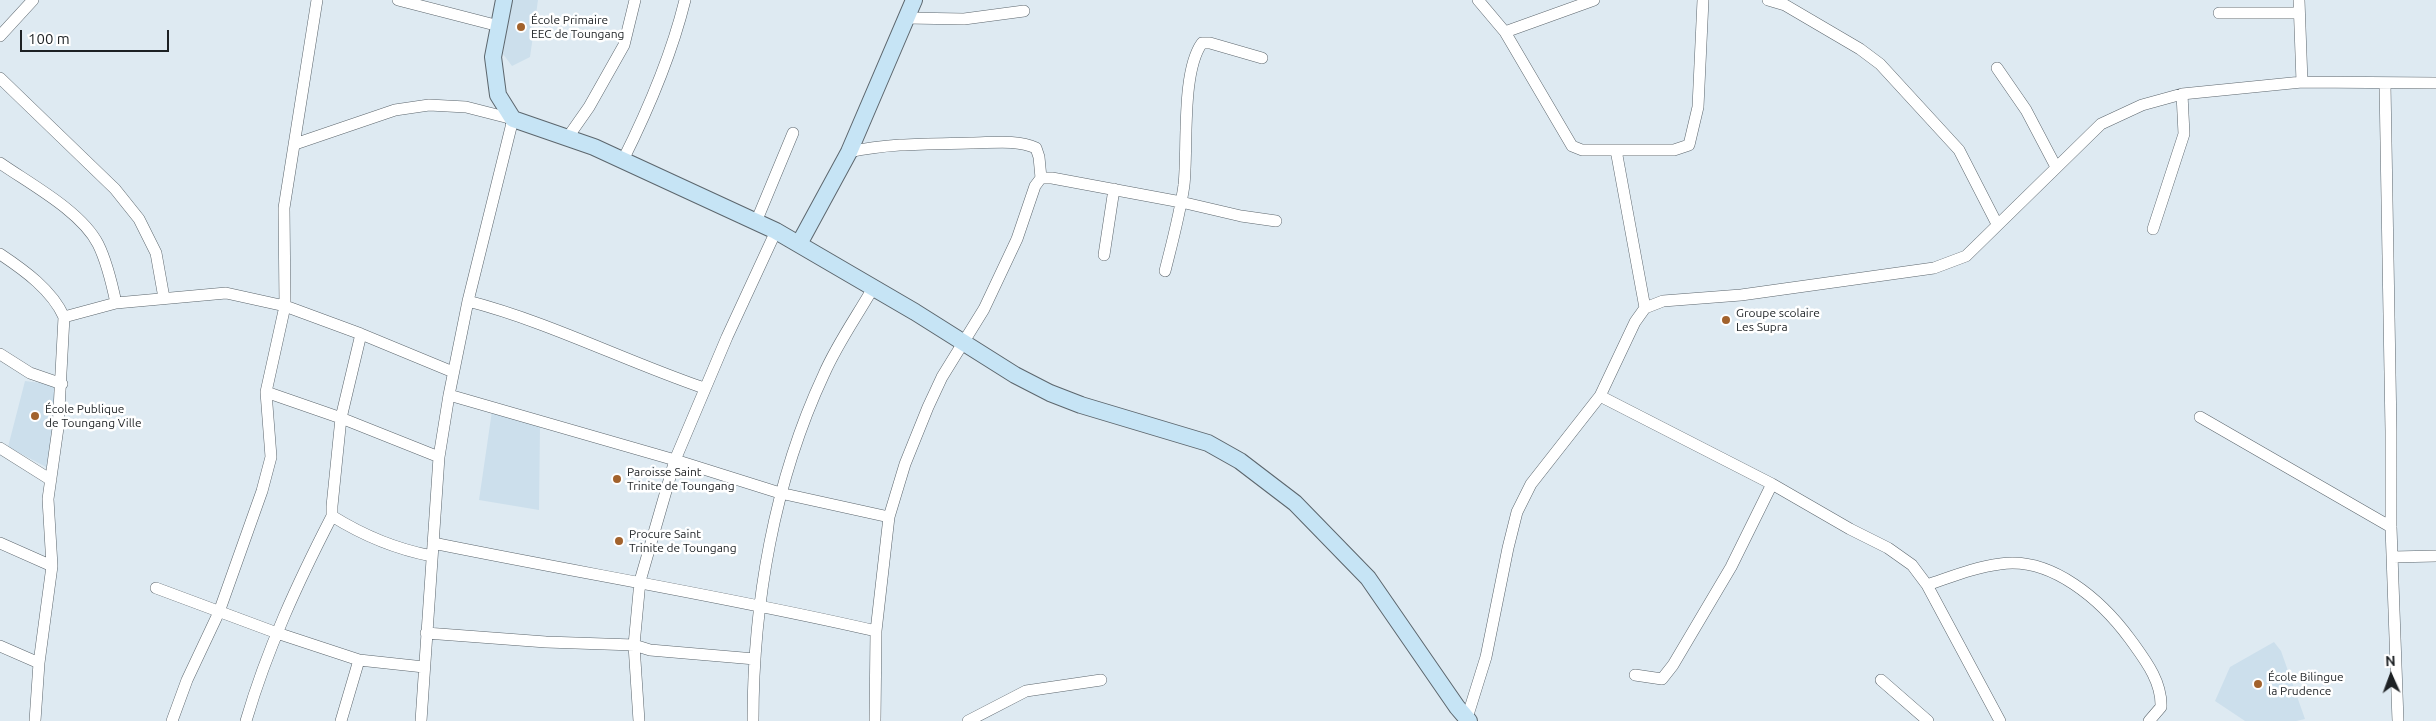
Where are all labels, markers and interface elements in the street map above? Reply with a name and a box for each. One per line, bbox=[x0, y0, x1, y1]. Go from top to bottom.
place label: École Primaire EEC de Toungang bbox=[531, 13, 624, 41]
scale bar bbox=[22, 20, 171, 52]
marker: École Primaire EEC de Toungang bbox=[515, 21, 527, 33]
text: 100 m bbox=[28, 30, 70, 47]
place label: Groupe scolaire Les Supra bbox=[1736, 306, 1820, 334]
marker: Groupe scolaire Les Supra bbox=[1720, 314, 1732, 326]
place label: École Publique de Toungang Ville bbox=[45, 402, 142, 430]
marker: École Publique de Toungang Ville bbox=[29, 410, 41, 422]
place label: Paroisse Saint Trinite de Toungang bbox=[627, 465, 735, 493]
marker: Paroisse Saint Trinite de Toungang bbox=[611, 473, 623, 485]
place label: Procure Saint Trinite de Toungang bbox=[629, 527, 737, 555]
marker: Procure Saint Trinite de Toungang bbox=[613, 535, 625, 547]
north arrow bbox=[2366, 651, 2416, 701]
text: N bbox=[2385, 653, 2396, 669]
place label: École Bilingue la Prudence bbox=[2268, 670, 2344, 698]
marker: École Bilingue la Prudence bbox=[2252, 678, 2264, 690]

